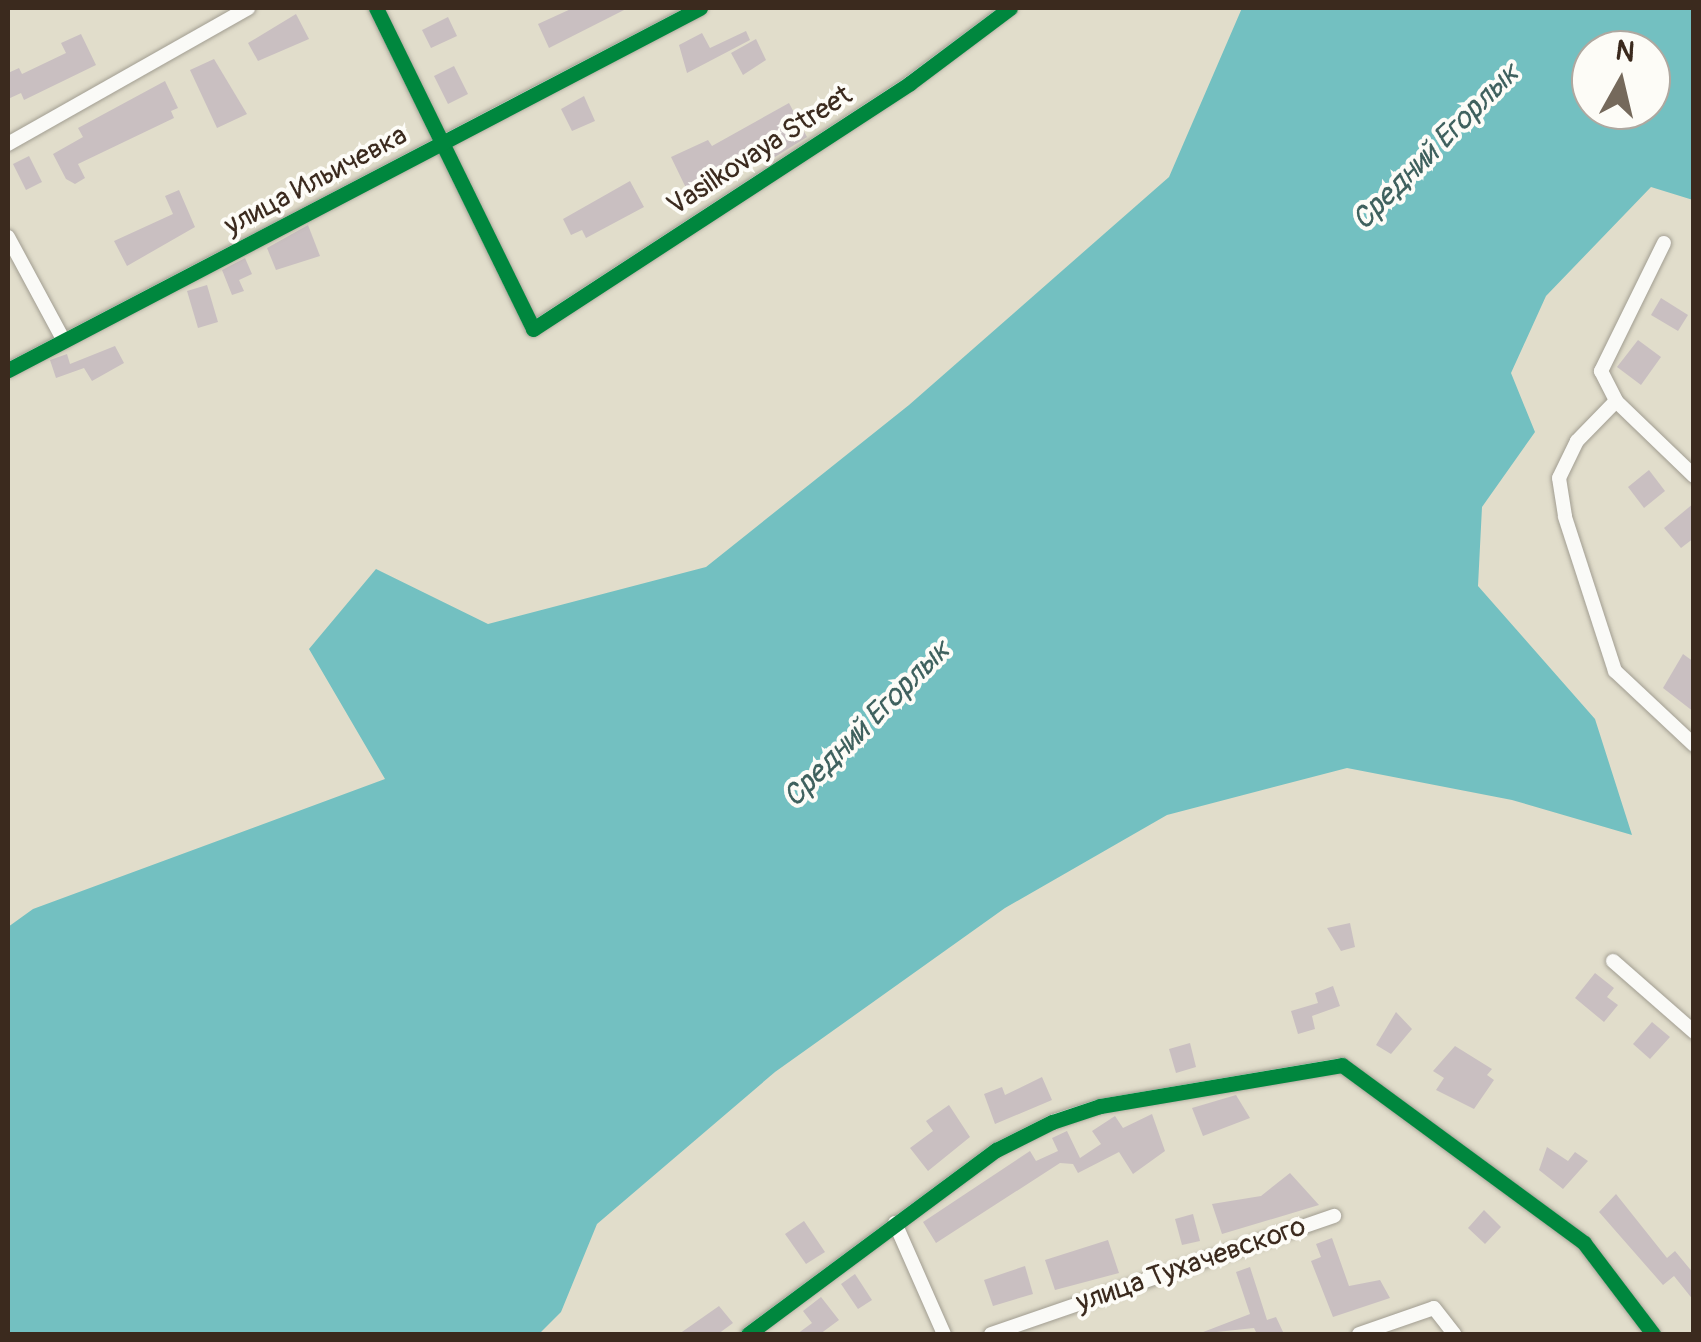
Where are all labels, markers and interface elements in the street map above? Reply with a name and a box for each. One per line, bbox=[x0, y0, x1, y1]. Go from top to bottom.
north arrow bbox=[1571, 30, 1671, 130]
text: N bbox=[1613, 33, 1637, 70]
water label: Средний Егорлык bbox=[1345, 56, 1527, 238]
street label: Vasilkovaya Street bbox=[661, 79, 859, 223]
street label: улица Ильичевка bbox=[219, 119, 413, 243]
water label: Средний Егорлык bbox=[776, 633, 958, 815]
street label: улица Тухачевского bbox=[1072, 1210, 1310, 1320]

